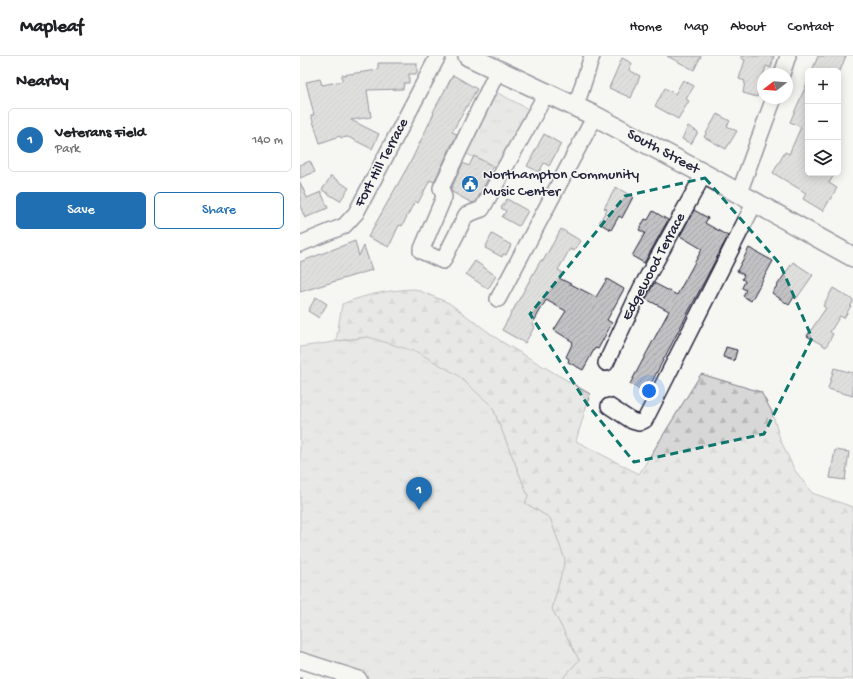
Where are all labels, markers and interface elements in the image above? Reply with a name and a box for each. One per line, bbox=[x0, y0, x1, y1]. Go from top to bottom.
text: Mapleaf bbox=[20, 16, 83, 39]
text: Home bbox=[630, 19, 662, 36]
text: Map bbox=[684, 19, 708, 36]
text: About bbox=[730, 19, 766, 36]
text: Contact bbox=[788, 19, 833, 36]
north arrow bbox=[757, 68, 793, 104]
map controls bbox=[805, 68, 841, 176]
button: + bbox=[805, 68, 841, 104]
text: Nearby bbox=[16, 72, 69, 92]
button: − bbox=[805, 104, 841, 140]
street label: Fort Hill Terrace bbox=[351, 115, 413, 211]
text: Veterans Field bbox=[55, 124, 146, 142]
street label: South Street bbox=[624, 125, 704, 179]
text: 1 bbox=[27, 133, 33, 148]
text: 140 m bbox=[252, 133, 283, 148]
button: layers bbox=[805, 140, 841, 176]
text: Park bbox=[55, 142, 80, 157]
place label: Northampton Community Music Center bbox=[483, 166, 640, 201]
public building icon: Northampton Community Music Center bbox=[460, 174, 480, 194]
button: Save bbox=[16, 192, 146, 229]
button: Share bbox=[154, 192, 284, 229]
street label: Edgewood Terrace bbox=[618, 210, 690, 324]
your location bbox=[639, 381, 659, 401]
pin: 1 bbox=[406, 477, 432, 510]

